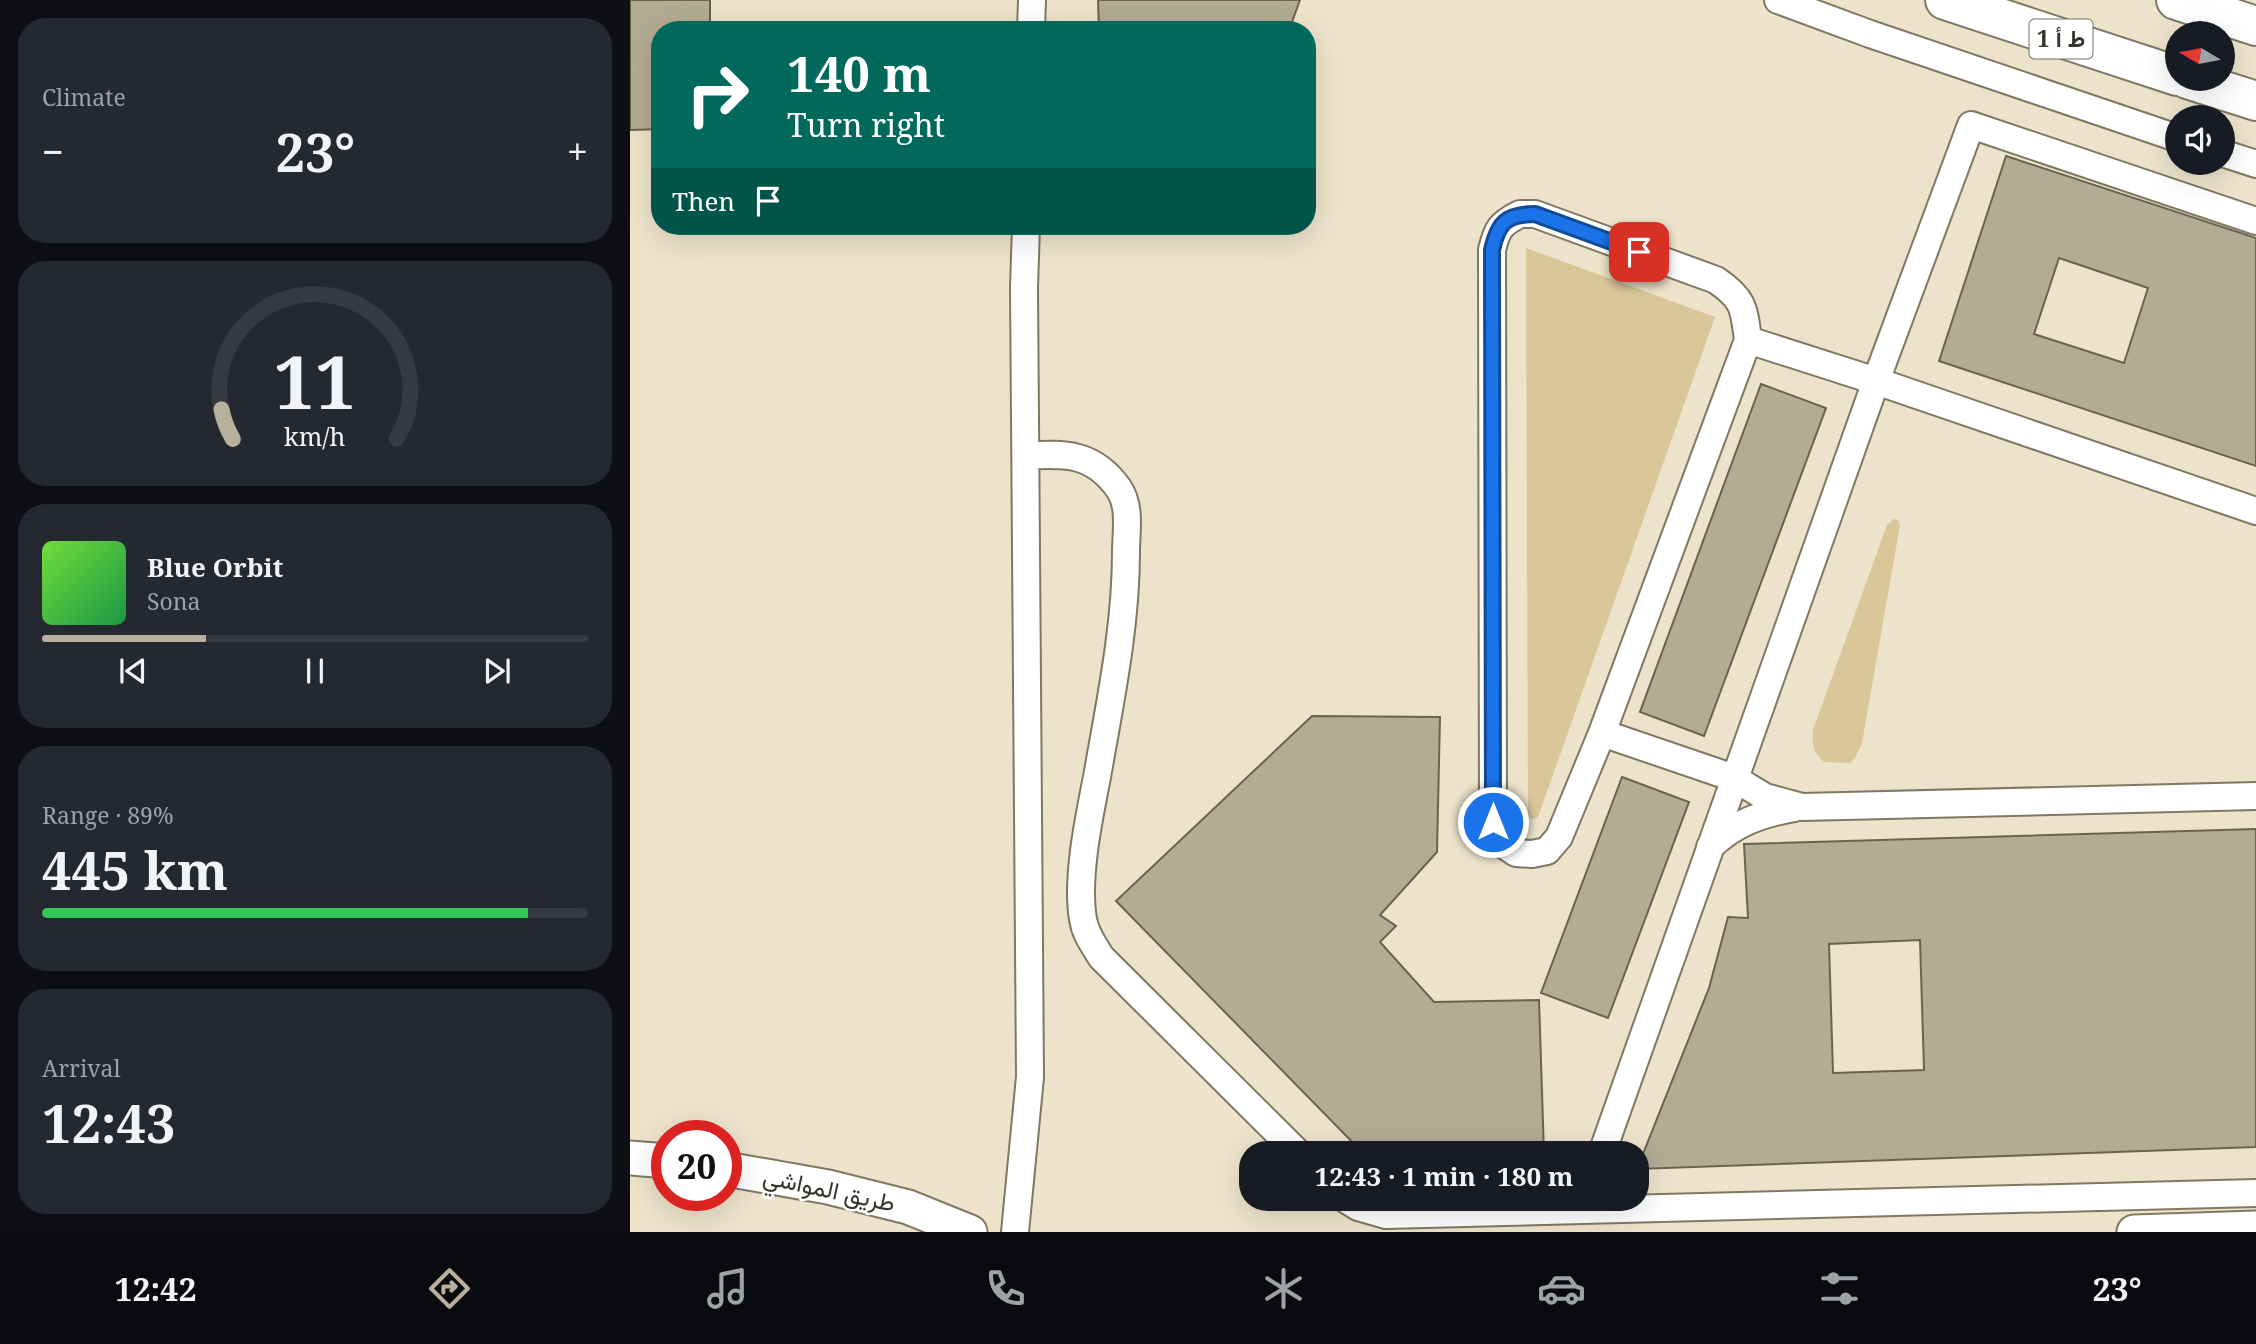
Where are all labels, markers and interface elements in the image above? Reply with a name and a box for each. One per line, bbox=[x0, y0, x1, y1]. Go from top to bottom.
road number: ط أ 1 bbox=[2030, 20, 2092, 58]
north arrow bbox=[2165, 21, 2235, 91]
map controls bbox=[2165, 21, 2235, 175]
text: 140 m bbox=[787, 40, 931, 106]
icon: right bbox=[672, 49, 763, 140]
text: Climate bbox=[42, 81, 126, 113]
text: Turn right bbox=[787, 103, 945, 146]
button: sound bbox=[2165, 105, 2235, 175]
text: 23° bbox=[276, 116, 355, 187]
text: − bbox=[42, 125, 64, 177]
text: + bbox=[567, 125, 588, 177]
icon: arrive bbox=[749, 182, 787, 220]
text: Then bbox=[672, 183, 735, 219]
pin bbox=[1609, 222, 1669, 282]
icon: arrive bbox=[1620, 233, 1658, 271]
text: 11 bbox=[274, 332, 356, 431]
text: km/h bbox=[284, 419, 346, 453]
text: Blue Orbit bbox=[147, 549, 283, 585]
text: Sona bbox=[147, 585, 201, 617]
icon: previous bbox=[114, 652, 152, 690]
icon: pause bbox=[296, 652, 334, 690]
icon: next bbox=[478, 652, 516, 690]
position arrow bbox=[1456, 785, 1530, 859]
text: Range · 89% bbox=[42, 799, 174, 831]
text: 445 km bbox=[42, 834, 228, 905]
text: Arrival bbox=[42, 1052, 121, 1084]
text: 12:43 bbox=[42, 1087, 175, 1158]
speed limit sign: 20 bbox=[651, 1120, 742, 1211]
street label: طريق المواشي bbox=[759, 1158, 898, 1223]
text: 12:43 · 1 min · 180 m bbox=[1314, 1158, 1574, 1194]
icon: directions bbox=[425, 1264, 474, 1313]
icon: music bbox=[703, 1264, 752, 1313]
icon: phone bbox=[981, 1264, 1030, 1313]
icon: climate bbox=[1259, 1264, 1308, 1313]
icon: car bbox=[1537, 1264, 1586, 1313]
icon: filters bbox=[1815, 1264, 1864, 1313]
text: 12:42 bbox=[114, 1267, 196, 1310]
text: 23° bbox=[2093, 1267, 2141, 1310]

